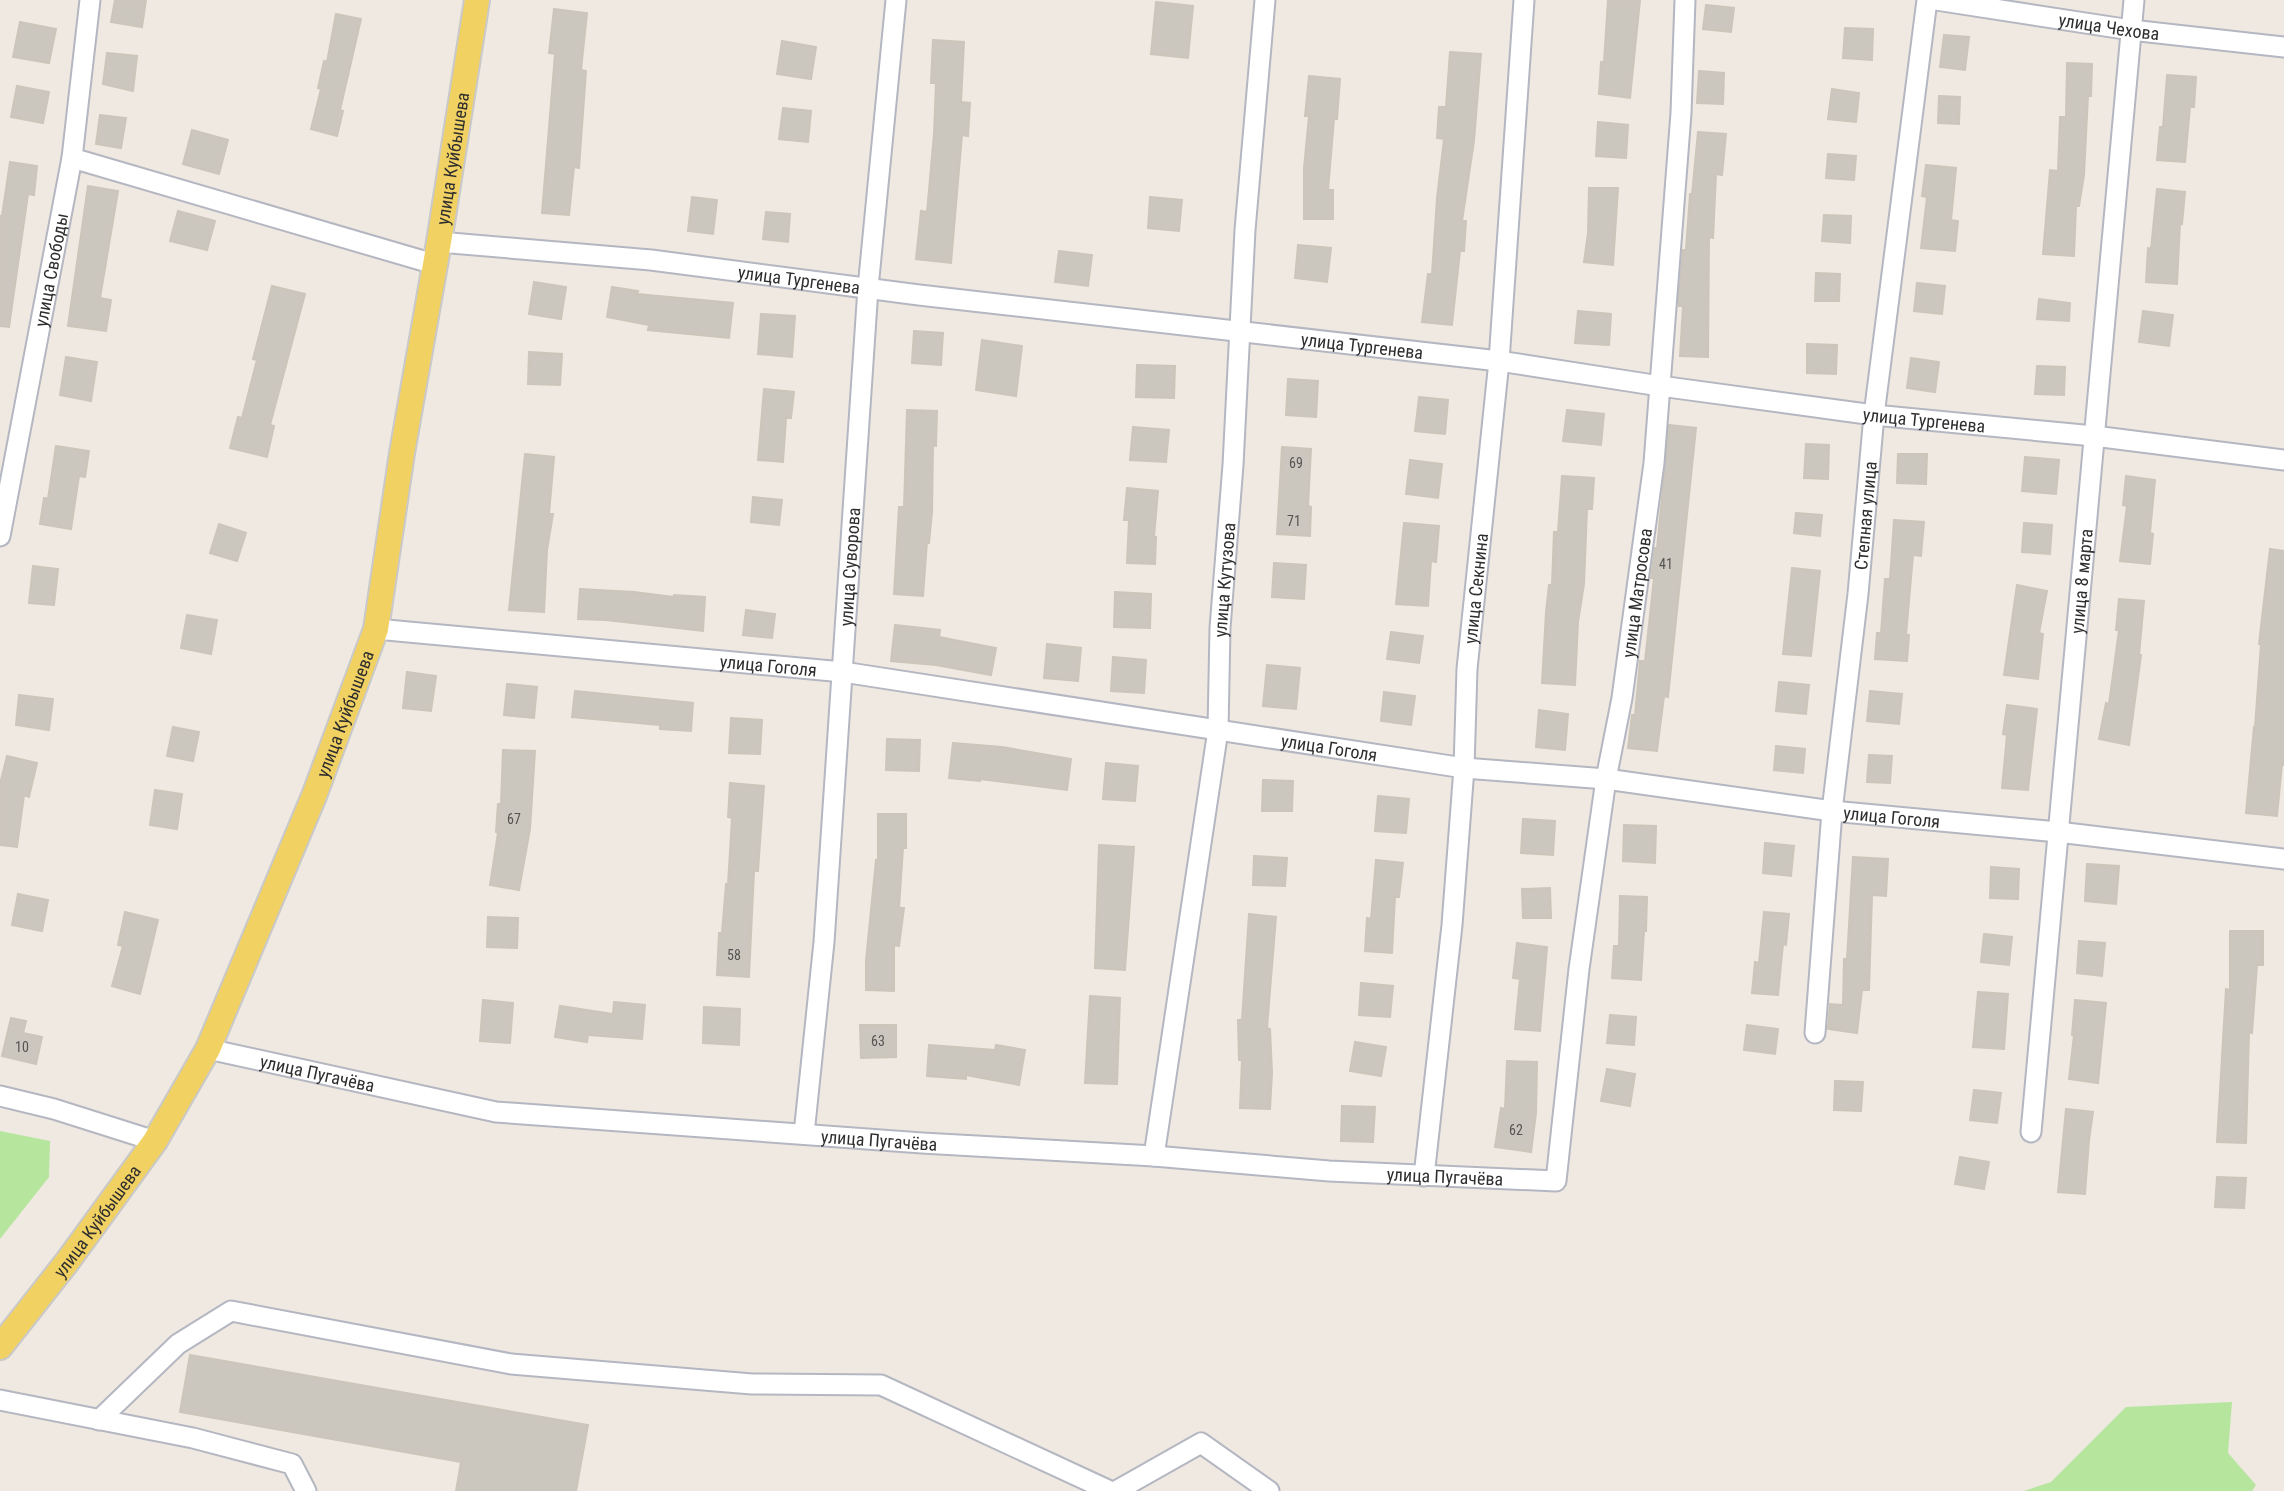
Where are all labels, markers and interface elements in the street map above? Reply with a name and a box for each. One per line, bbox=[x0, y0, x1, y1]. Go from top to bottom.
street label: улица Чехова bbox=[2057, 9, 2160, 44]
street label: улица Куйбышева bbox=[431, 91, 473, 226]
street label: улица Свободы bbox=[30, 211, 72, 328]
street label: улица Тургенева bbox=[737, 261, 861, 298]
street label: улица Тургенева bbox=[1300, 328, 1424, 363]
street label: улица Тургенева bbox=[1862, 403, 1986, 436]
house number: 69 bbox=[1289, 455, 1303, 471]
street label: Степная улица bbox=[1850, 460, 1880, 571]
street label: улица Суворова bbox=[835, 507, 864, 627]
house number: 71 bbox=[1287, 513, 1301, 529]
street label: улица Кутузова bbox=[1209, 522, 1239, 638]
street label: улица Матросова bbox=[1617, 527, 1656, 659]
street label: улица 8 марта bbox=[2066, 528, 2096, 635]
street label: улица Секнина bbox=[1459, 532, 1492, 645]
house number: 41 bbox=[1659, 556, 1673, 572]
street label: улица Куйбышева bbox=[311, 647, 378, 780]
street label: улица Гоголя bbox=[719, 650, 818, 680]
street label: улица Гоголя bbox=[1280, 729, 1379, 765]
street label: улица Гоголя bbox=[1842, 802, 1941, 832]
house number: 67 bbox=[507, 811, 521, 827]
house number: 58 bbox=[727, 947, 741, 963]
house number: 63 bbox=[871, 1033, 885, 1049]
house number: 10 bbox=[15, 1039, 29, 1055]
street label: улица Пугачёва bbox=[258, 1050, 377, 1096]
house number: 62 bbox=[1509, 1122, 1523, 1138]
street label: улица Пугачёва bbox=[820, 1125, 938, 1154]
street label: улица Куйбышева bbox=[49, 1161, 145, 1281]
street label: улица Пугачёва bbox=[1386, 1163, 1504, 1189]

